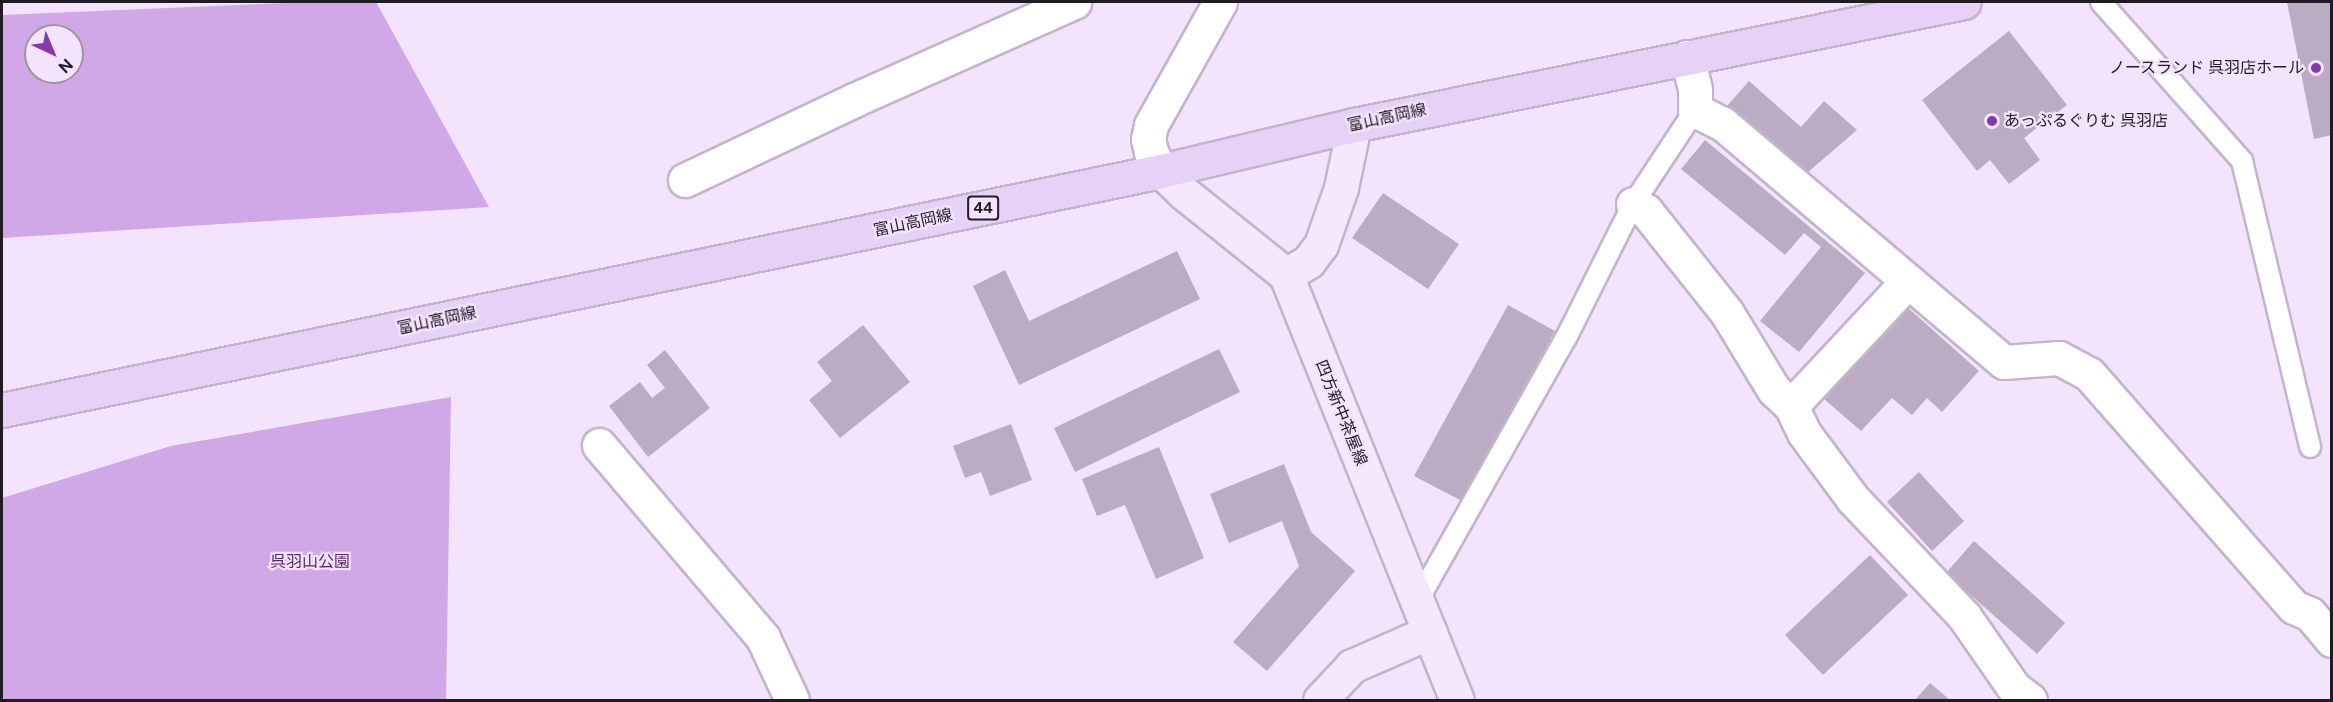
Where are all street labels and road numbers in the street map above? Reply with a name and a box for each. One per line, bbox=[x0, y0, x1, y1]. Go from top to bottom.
street label: 富山高岡線 bbox=[1346, 100, 1428, 136]
road number: 44 bbox=[966, 196, 1000, 220]
street label: 富山高岡線 bbox=[872, 205, 954, 241]
street label: 富山高岡線 bbox=[396, 303, 478, 339]
street label: 四方新中茶屋線 bbox=[1311, 357, 1371, 469]

